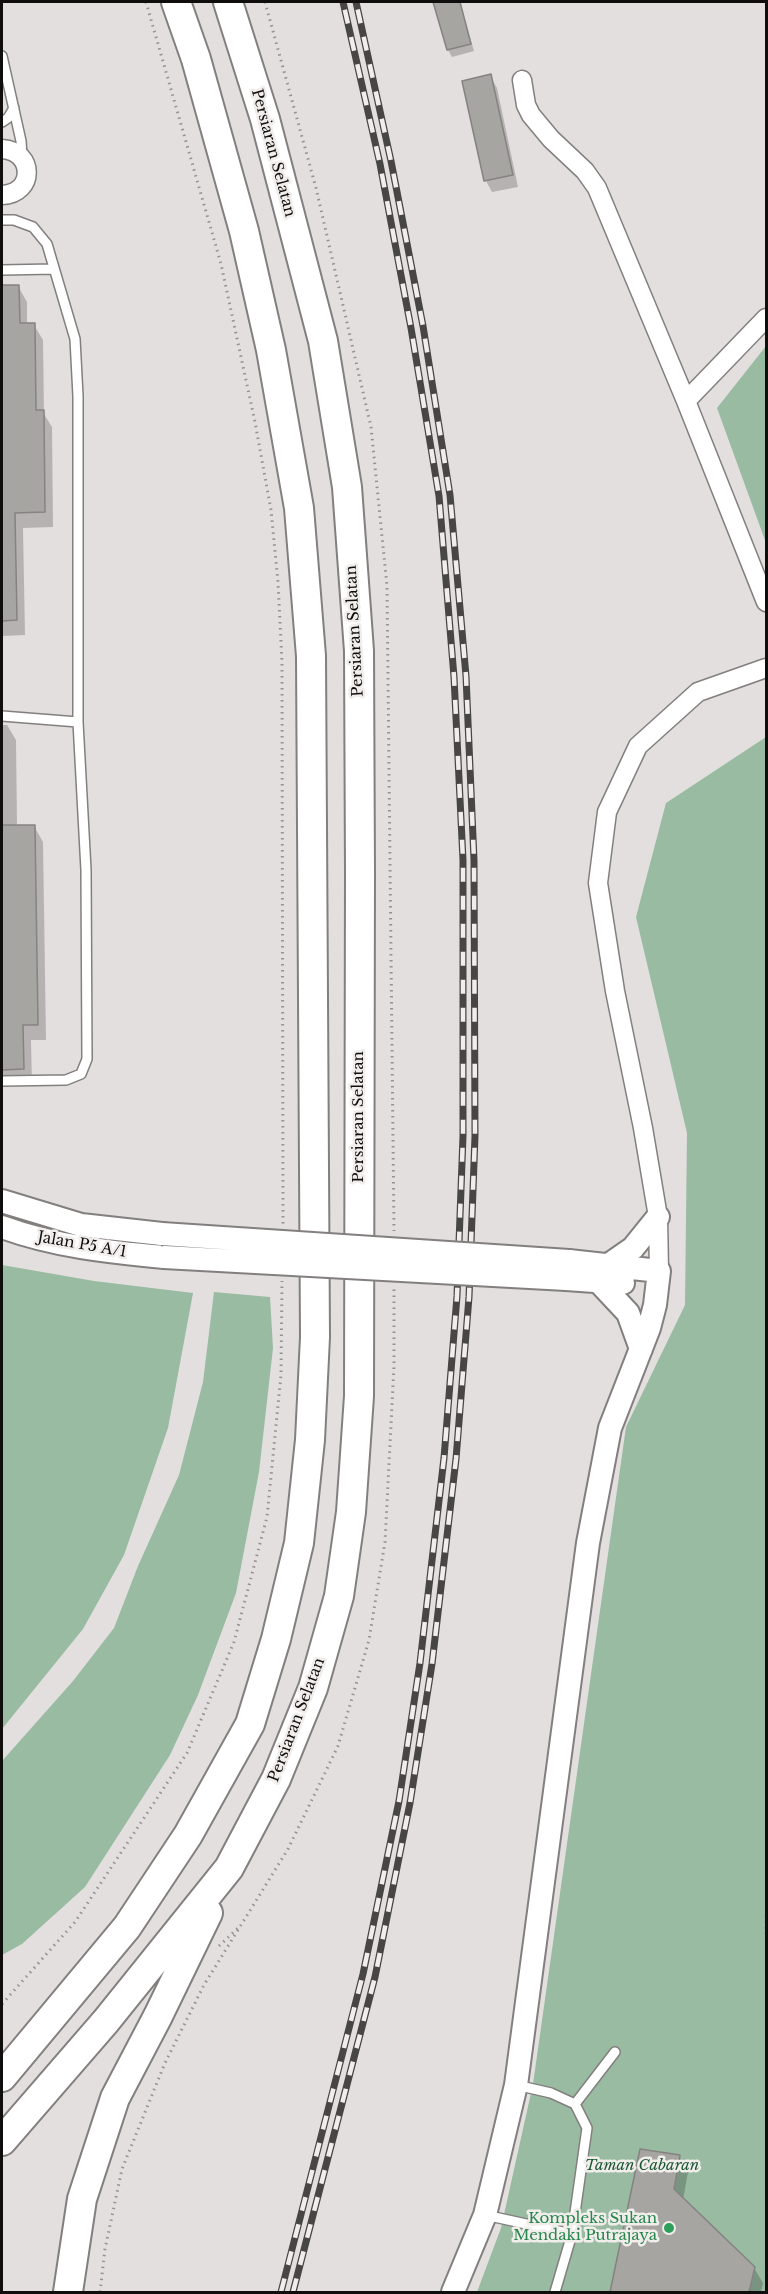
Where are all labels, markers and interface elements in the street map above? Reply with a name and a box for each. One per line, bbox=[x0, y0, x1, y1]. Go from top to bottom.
street label: Persiaran Selatan bbox=[247, 87, 299, 219]
street label: Persiaran Selatan bbox=[343, 565, 367, 697]
street label: Persiaran Selatan bbox=[350, 1051, 368, 1183]
street label: Jalan P5 A/1 bbox=[36, 1228, 128, 1262]
street label: Persiaran Selatan bbox=[265, 1655, 329, 1785]
park label: Taman Cabaran bbox=[585, 2157, 699, 2175]
place label: Kompleks Sukan Mendaki Putrajaya bbox=[513, 2210, 657, 2245]
marker: Kompleks Sukan Mendaki Putrajaya bbox=[662, 2221, 676, 2235]

